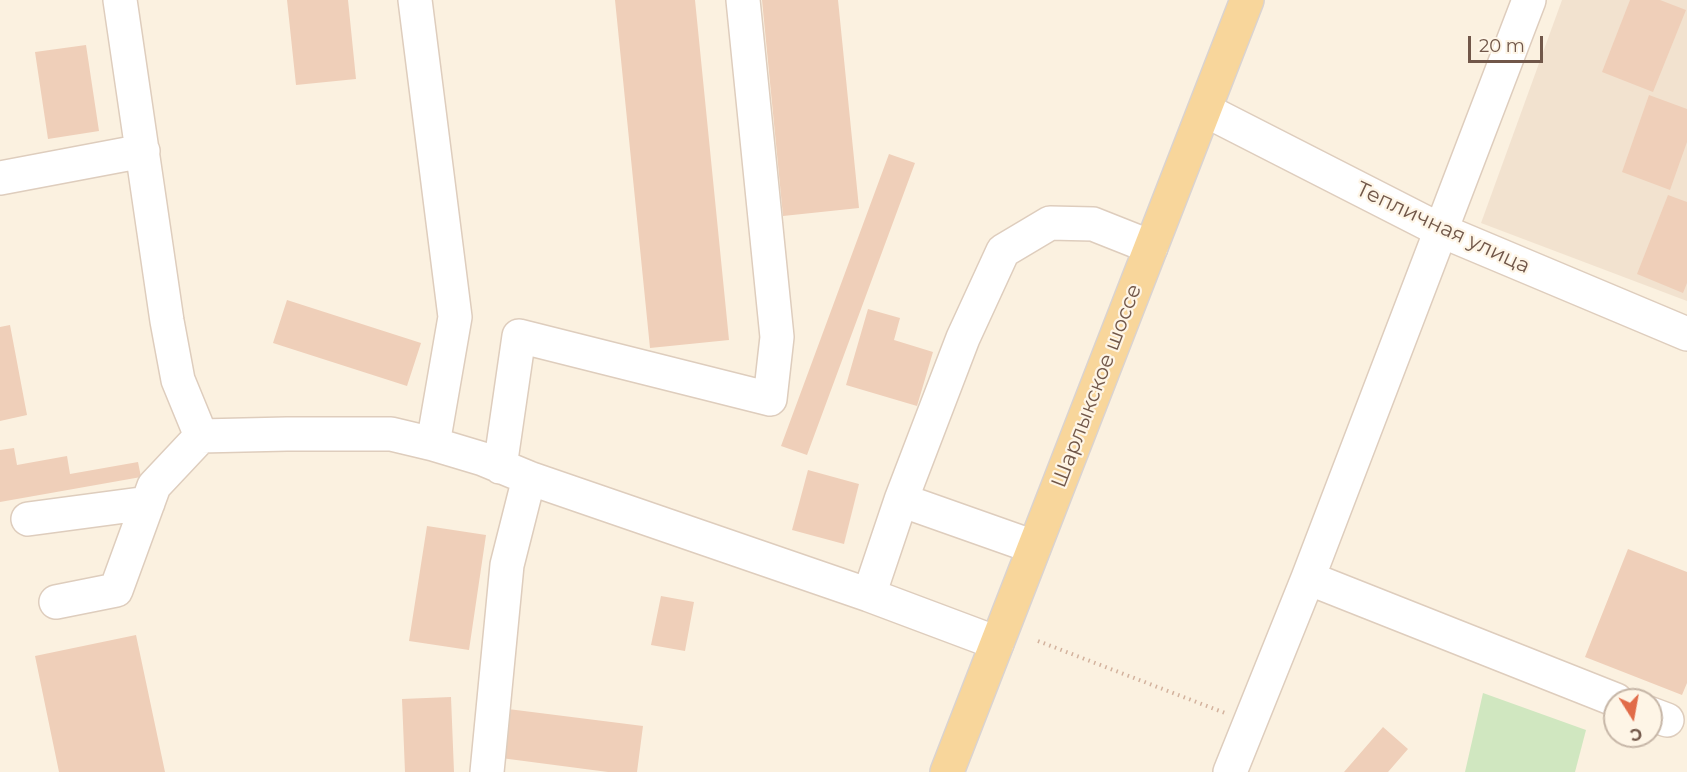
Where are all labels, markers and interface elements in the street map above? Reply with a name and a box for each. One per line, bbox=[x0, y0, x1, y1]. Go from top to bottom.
scale bar bbox=[1471, 24, 1546, 62]
text: 20 m bbox=[1479, 35, 1525, 57]
street label: Тепличная улица bbox=[1352, 177, 1534, 279]
street label: Шарлыкское шоссе bbox=[1047, 281, 1147, 491]
north arrow bbox=[1603, 688, 1663, 748]
text: С bbox=[1629, 724, 1644, 745]

